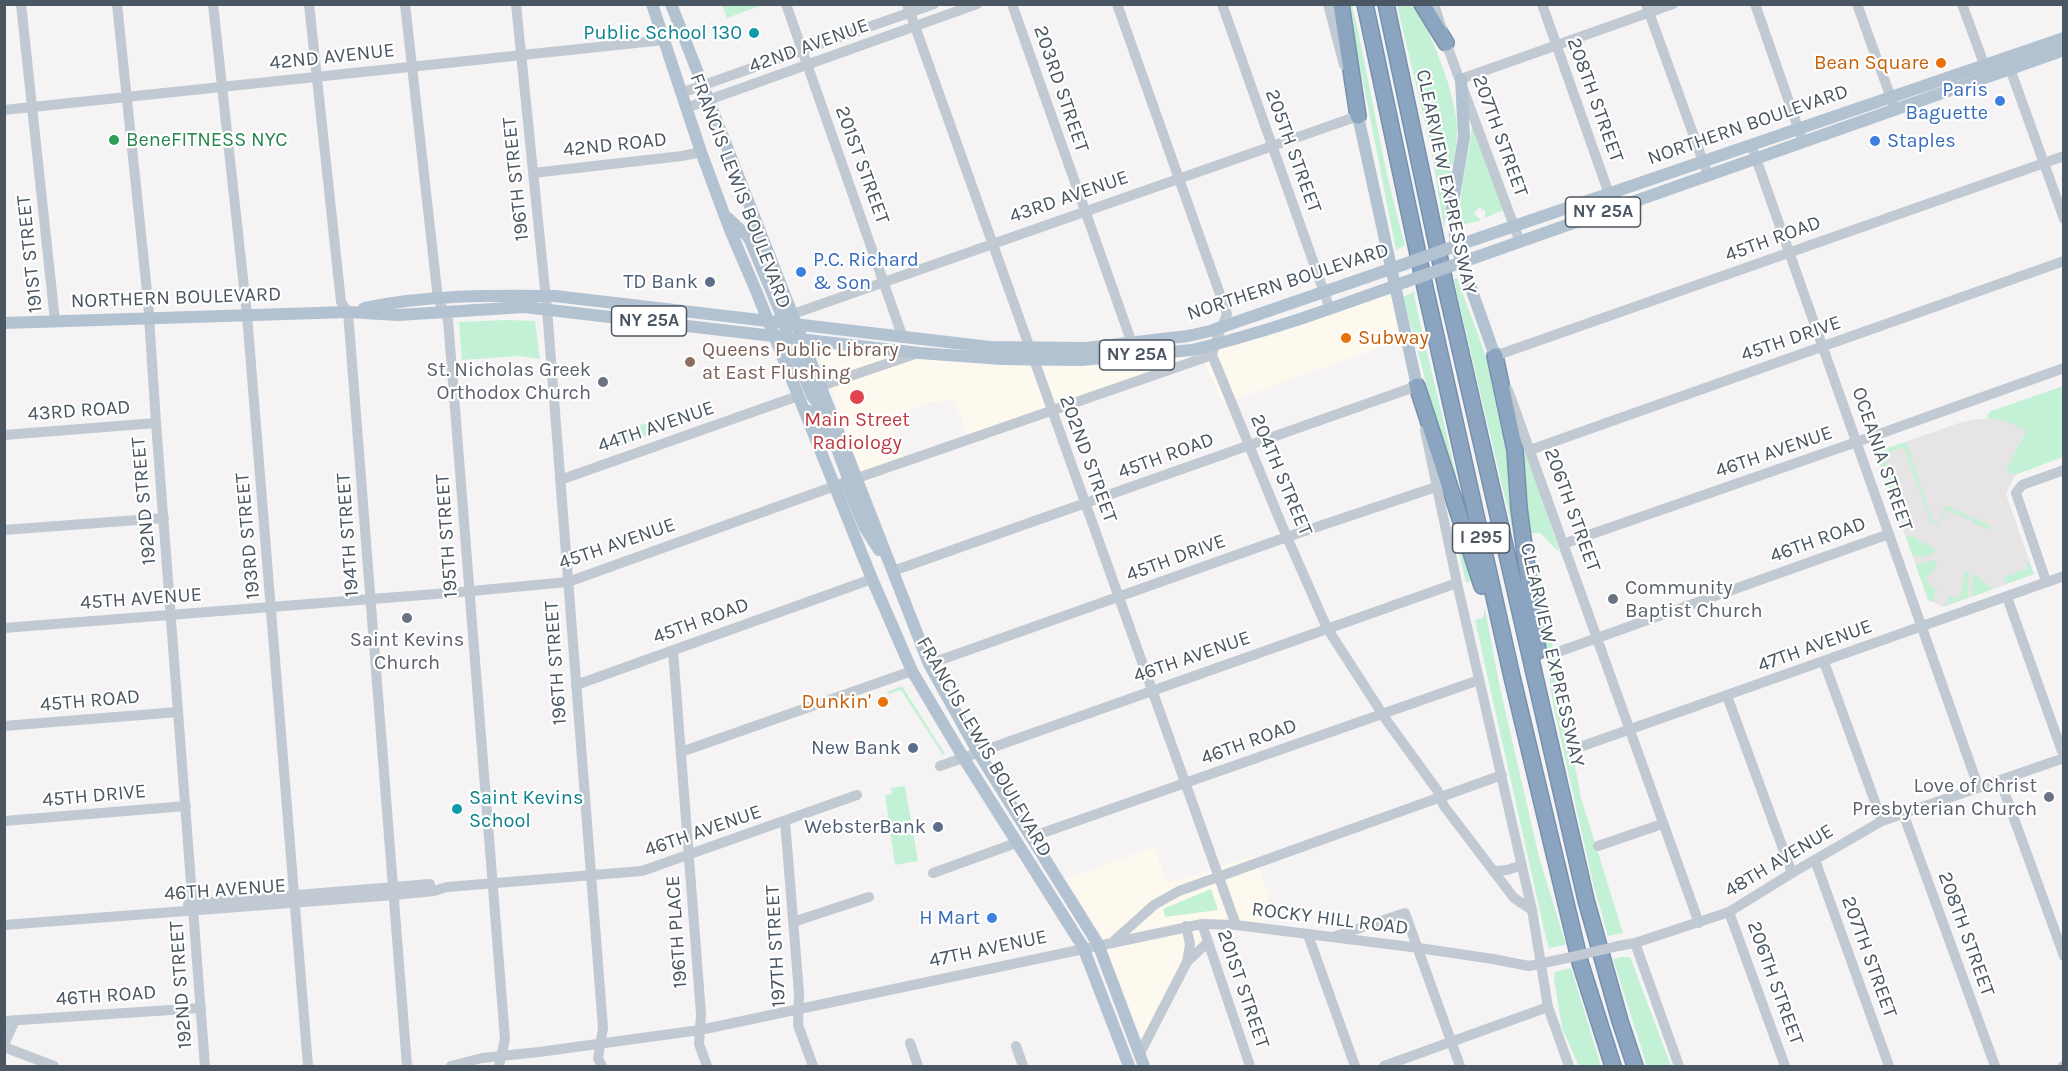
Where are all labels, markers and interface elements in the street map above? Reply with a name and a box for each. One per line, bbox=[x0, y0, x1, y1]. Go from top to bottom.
street label: 42ND AVENUE bbox=[746, 13, 872, 79]
place label: Public School 130 bbox=[583, 21, 742, 45]
street label: 203RD STREET bbox=[1028, 23, 1094, 155]
marker: Public School 130 bbox=[747, 26, 761, 40]
street label: 208TH STREET bbox=[1561, 34, 1629, 166]
street label: 42ND AVENUE bbox=[268, 38, 396, 76]
place label: Bean Square bbox=[1814, 51, 1929, 75]
marker: Bean Square bbox=[1934, 56, 1948, 70]
street label: CLEARVIEW EXPRESSWAY bbox=[1410, 67, 1482, 297]
street label: FRANCIS LEWIS BOULEVARD bbox=[684, 70, 796, 312]
street label: 207TH STREET bbox=[1467, 72, 1533, 200]
place label: Paris Baguette bbox=[1906, 78, 1988, 125]
street label: NORTHERN BOULEVARD bbox=[1644, 79, 1852, 171]
street label: 205TH STREET bbox=[1260, 86, 1326, 216]
marker: Paris Baguette bbox=[1993, 94, 2007, 108]
street label: 201ST STREET bbox=[830, 103, 894, 227]
street label: 196TH STREET bbox=[498, 116, 534, 242]
place label: BeneFITNESS NYC bbox=[126, 128, 288, 152]
street label: 42ND ROAD bbox=[562, 128, 668, 162]
place label: Staples bbox=[1887, 129, 1956, 153]
marker: BeneFITNESS NYC bbox=[107, 133, 121, 147]
marker: Staples bbox=[1868, 134, 1882, 148]
street label: 43RD AVENUE bbox=[1006, 165, 1132, 229]
street label: 191ST STREET bbox=[12, 194, 48, 314]
road number: NY 25A bbox=[1566, 197, 1640, 227]
street label: 45TH ROAD bbox=[1722, 211, 1824, 267]
street label: NORTHERN BOULEVARD bbox=[1184, 238, 1392, 326]
place label: P.C. Richard & Son bbox=[813, 248, 919, 295]
marker: P.C. Richard & Son bbox=[794, 265, 808, 279]
place label: TD Bank bbox=[623, 270, 698, 294]
marker: TD Bank bbox=[703, 275, 717, 289]
street label: NORTHERN BOULEVARD bbox=[70, 282, 282, 314]
road number: NY 25A bbox=[612, 306, 686, 336]
street label: 45TH DRIVE bbox=[1738, 311, 1844, 367]
place label: Subway bbox=[1358, 326, 1429, 350]
marker: Subway bbox=[1339, 331, 1353, 345]
place label: Queens Public Library at East Flushing bbox=[702, 338, 899, 385]
road number: NY 25A bbox=[1100, 340, 1174, 370]
marker: Queens Public Library at East Flushing bbox=[683, 355, 697, 369]
place label: St. Nicholas Greek Orthodox Church bbox=[426, 358, 591, 405]
marker: St. Nicholas Greek Orthodox Church bbox=[596, 375, 610, 389]
street label: OCEANIA STREET bbox=[1846, 384, 1918, 534]
marker: Main Street Radiology bbox=[848, 388, 866, 406]
street label: 202ND STREET bbox=[1054, 392, 1122, 526]
street label: 43RD ROAD bbox=[27, 395, 131, 427]
street label: 44TH AVENUE bbox=[594, 396, 718, 458]
place label: Main Street Radiology bbox=[804, 408, 910, 455]
street label: 204TH STREET bbox=[1245, 411, 1317, 539]
street label: 46TH AVENUE bbox=[1712, 421, 1836, 483]
street label: 45TH ROAD bbox=[1115, 428, 1217, 484]
street label: 192ND STREET bbox=[126, 436, 162, 566]
street label: 206TH STREET bbox=[1539, 445, 1605, 575]
street label: 193RD STREET bbox=[231, 472, 265, 600]
street label: 194TH STREET bbox=[332, 472, 364, 598]
street label: 195TH STREET bbox=[431, 473, 463, 599]
street label: 46TH ROAD bbox=[1767, 512, 1869, 568]
street label: 45TH AVENUE bbox=[555, 513, 679, 575]
road number: I 295 bbox=[1452, 523, 1510, 553]
street label: 45TH DRIVE bbox=[1123, 529, 1229, 587]
street label: CLEARVIEW EXPRESSWAY bbox=[1515, 541, 1589, 769]
place label: Community Baptist Church bbox=[1625, 576, 1762, 623]
street label: 45TH AVENUE bbox=[79, 583, 203, 615]
marker: Community Baptist Church bbox=[1606, 592, 1620, 606]
street label: 45TH ROAD bbox=[650, 593, 752, 649]
street label: 196TH STREET bbox=[540, 600, 572, 726]
marker: Saint Kevins Church bbox=[400, 611, 414, 625]
street label: 47TH AVENUE bbox=[1754, 614, 1876, 678]
street label: 46TH AVENUE bbox=[1130, 626, 1254, 688]
place label: Saint Kevins Church bbox=[350, 628, 464, 675]
street label: FRANCIS LEWIS BOULEVARD bbox=[911, 633, 1057, 861]
street label: 45TH ROAD bbox=[39, 685, 141, 717]
place label: Dunkin' bbox=[802, 690, 871, 714]
marker: Dunkin' bbox=[876, 695, 890, 709]
street label: 46TH ROAD bbox=[1198, 714, 1300, 770]
place label: New Bank bbox=[811, 736, 901, 760]
marker: New Bank bbox=[906, 741, 920, 755]
place label: Love of Christ Presbyterian Church bbox=[1852, 774, 2037, 821]
street label: 45TH DRIVE bbox=[41, 780, 147, 812]
place label: Saint Kevins School bbox=[469, 786, 583, 833]
marker: Love of Christ Presbyterian Church bbox=[2042, 790, 2056, 804]
street label: 46TH AVENUE bbox=[641, 800, 765, 862]
marker: Saint Kevins School bbox=[450, 802, 464, 816]
place label: WebsterBank bbox=[804, 815, 926, 839]
street label: 48TH AVENUE bbox=[1720, 819, 1838, 903]
marker: WebsterBank bbox=[931, 820, 945, 834]
street label: 208TH STREET bbox=[1932, 868, 2000, 1000]
street label: 46TH AVENUE bbox=[163, 874, 287, 906]
street label: 196TH PLACE bbox=[661, 875, 693, 989]
street label: 197TH STREET bbox=[761, 884, 791, 1008]
street label: 207TH STREET bbox=[1836, 893, 1902, 1021]
street label: ROCKY HILL ROAD bbox=[1250, 897, 1410, 941]
place label: H Mart bbox=[919, 906, 980, 930]
marker: H Mart bbox=[985, 911, 999, 925]
street label: 206TH STREET bbox=[1742, 918, 1808, 1048]
street label: 192ND STREET bbox=[165, 920, 197, 1050]
street label: 47TH AVENUE bbox=[927, 925, 1049, 973]
street label: 201ST STREET bbox=[1212, 927, 1274, 1051]
street label: 46TH ROAD bbox=[55, 981, 157, 1011]

